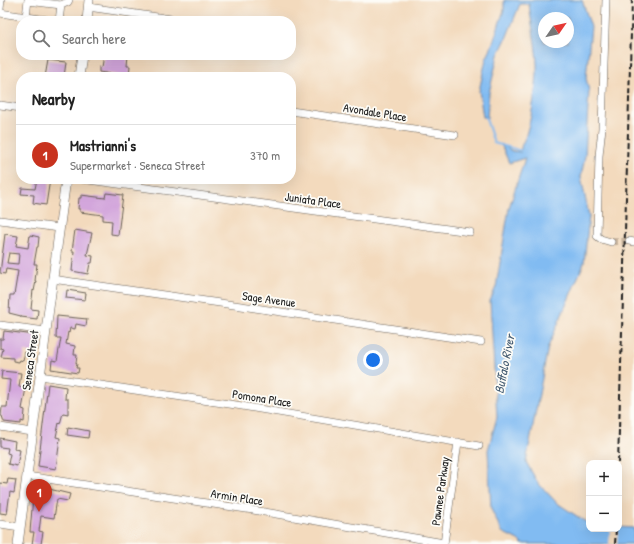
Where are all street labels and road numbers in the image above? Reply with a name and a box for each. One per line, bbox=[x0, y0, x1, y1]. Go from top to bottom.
street label: Avondale Place bbox=[342, 99, 408, 125]
street label: Juniata Place bbox=[284, 188, 343, 212]
street label: Sage Avenue bbox=[241, 287, 297, 311]
street label: Seneca Street bbox=[17, 328, 43, 391]
street label: Pomona Place bbox=[231, 385, 293, 411]
street label: Pawnee Parkway bbox=[427, 456, 453, 526]
street label: Armin Place bbox=[210, 484, 265, 510]

